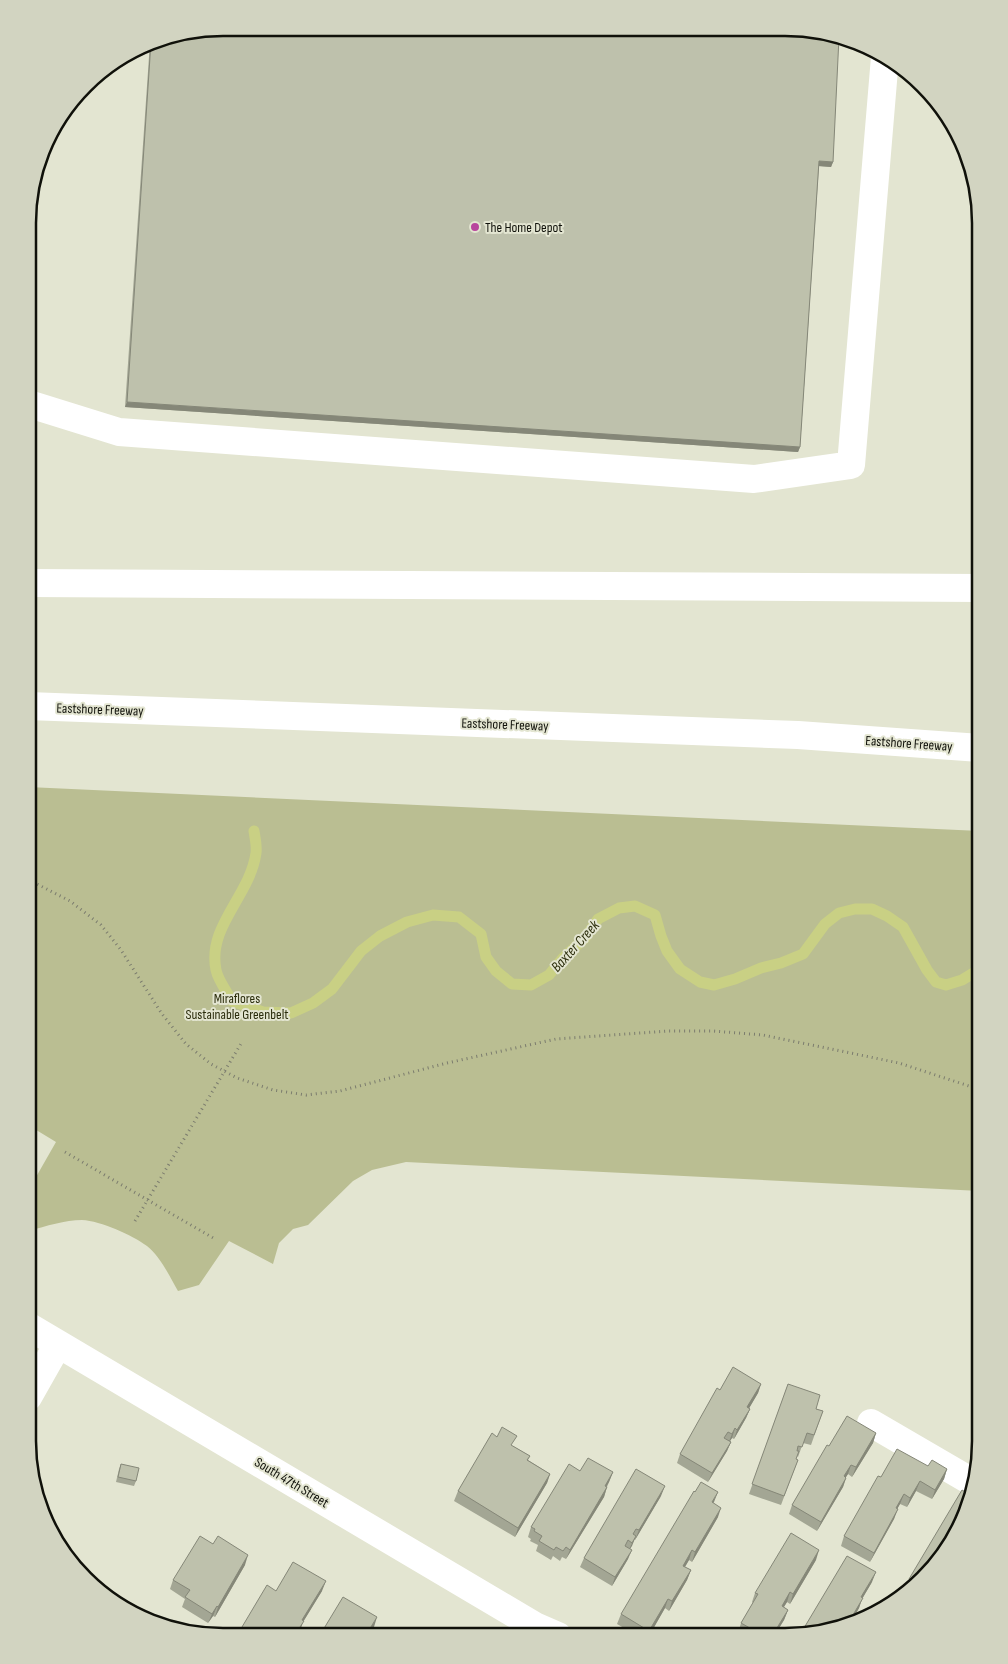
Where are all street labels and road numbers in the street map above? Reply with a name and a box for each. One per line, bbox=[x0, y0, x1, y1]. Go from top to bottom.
street label: Eastshore Freeway bbox=[56, 699, 144, 720]
street label: Eastshore Freeway bbox=[461, 714, 549, 735]
street label: Eastshore Freeway bbox=[865, 732, 954, 755]
street label: South 47th Street bbox=[252, 1454, 332, 1511]

